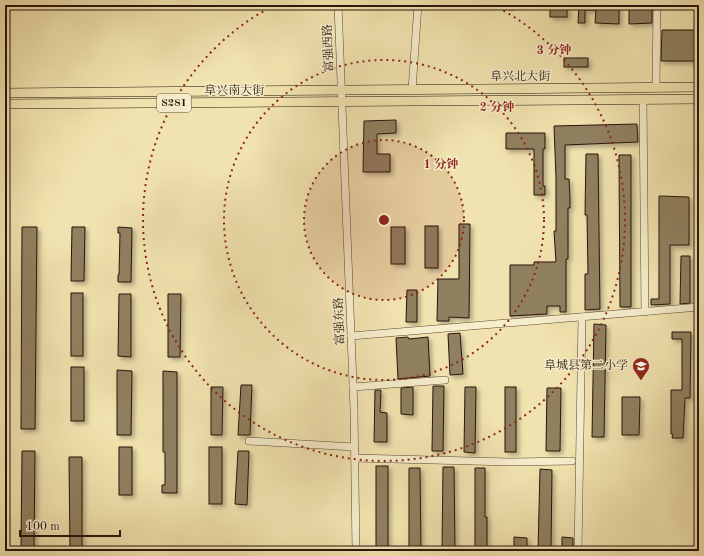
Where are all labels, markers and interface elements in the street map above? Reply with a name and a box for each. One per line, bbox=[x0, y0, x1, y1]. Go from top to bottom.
street label: 富强西路 bbox=[320, 24, 336, 72]
text: 3 分钟 bbox=[537, 43, 571, 57]
street label: 阜兴北大街 bbox=[490, 69, 551, 83]
street label: 阜兴南大街 bbox=[204, 83, 265, 97]
road number: S281 bbox=[157, 94, 191, 112]
text: 2 分钟 bbox=[480, 100, 514, 114]
text: 1 分钟 bbox=[424, 157, 458, 171]
centre of rings bbox=[377, 213, 391, 227]
street label: 富强东路 bbox=[331, 297, 347, 345]
school or university icon: 阜城县第二小学 bbox=[631, 356, 651, 381]
place label: 阜城县第二小学 bbox=[544, 358, 628, 372]
scale bar bbox=[20, 512, 120, 538]
text: 100 m bbox=[26, 521, 60, 533]

